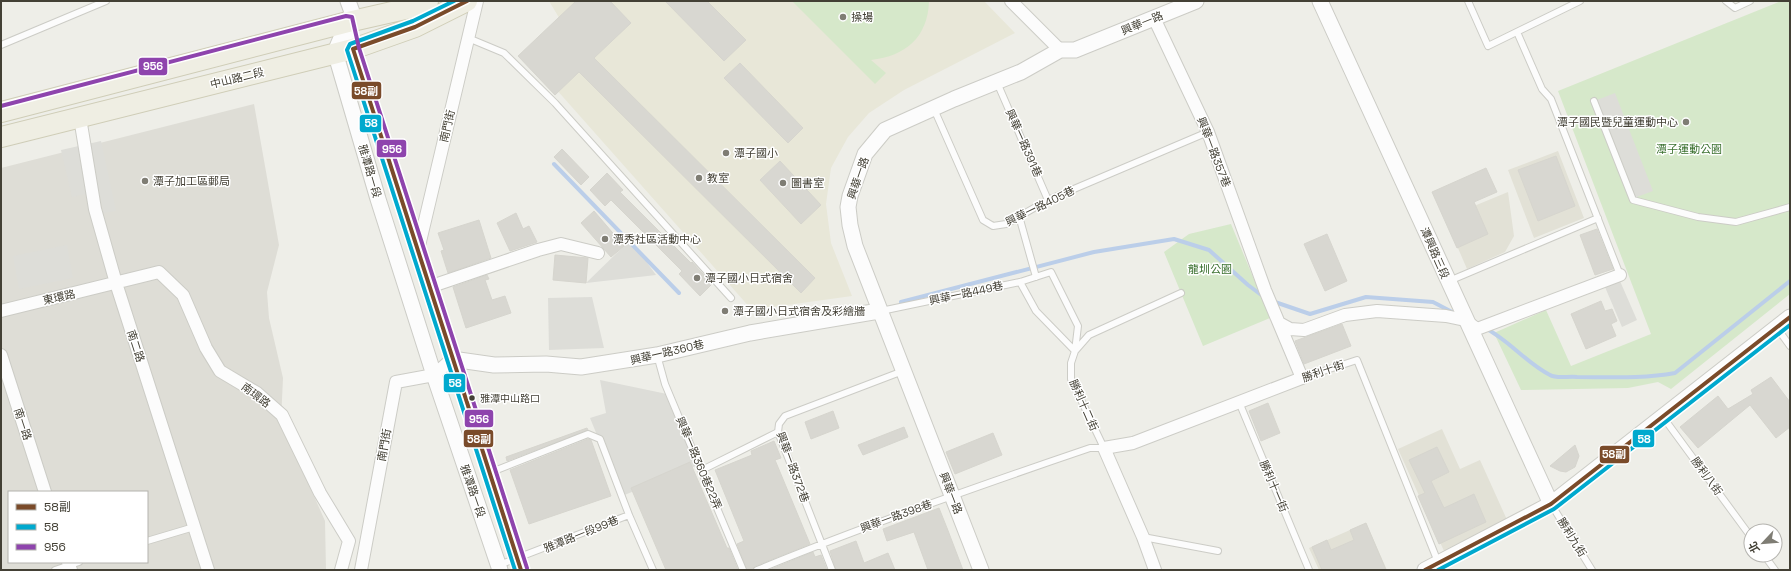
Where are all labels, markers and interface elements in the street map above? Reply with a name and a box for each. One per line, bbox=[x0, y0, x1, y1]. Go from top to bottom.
street label: 興華一路 bbox=[1119, 8, 1165, 38]
place label: 操場 bbox=[851, 10, 873, 24]
marker: 操場 bbox=[838, 12, 848, 22]
line badge: 956 bbox=[138, 57, 168, 76]
text: 956 bbox=[143, 59, 163, 73]
street label: 中山路二段 bbox=[209, 65, 265, 91]
line badge: 58副 bbox=[351, 81, 382, 100]
text: 58副 bbox=[354, 84, 378, 98]
street label: 興華一路391巷 bbox=[1003, 107, 1045, 179]
street label: 南門街 bbox=[436, 108, 458, 144]
line badge: 58 bbox=[359, 114, 382, 133]
street label: 興華一路357巷 bbox=[1194, 115, 1234, 189]
place label: 潭子國民暨兒童運動中心 bbox=[1557, 115, 1678, 129]
text: 58 bbox=[364, 116, 378, 130]
marker: 潭子國民暨兒童運動中心 bbox=[1681, 117, 1691, 127]
line badge: 956 bbox=[376, 139, 407, 158]
text: 956 bbox=[382, 142, 402, 156]
park label: 潭子運動公園 bbox=[1656, 142, 1722, 156]
street label: 雅潭路一段 bbox=[356, 143, 384, 199]
place label: 潭子國小 bbox=[734, 146, 778, 160]
marker: 潭子國小 bbox=[721, 148, 731, 158]
street label: 興華一路 bbox=[844, 155, 872, 201]
place label: 教室 bbox=[707, 171, 729, 185]
marker: 教室 bbox=[694, 173, 704, 183]
place label: 潭子加工區郵局 bbox=[153, 174, 230, 188]
marker: 潭子加工區郵局 bbox=[140, 176, 150, 186]
place label: 圖書室 bbox=[791, 176, 824, 190]
marker: 圖書室 bbox=[778, 178, 788, 188]
street label: 興華一路405巷 bbox=[1003, 183, 1077, 229]
street label: 潭興路三段 bbox=[1417, 225, 1453, 281]
place label: 潭秀社區活動中心 bbox=[613, 232, 701, 246]
marker: 潭秀社區活動中心 bbox=[600, 234, 610, 244]
park label: 龍圳公園 bbox=[1188, 262, 1232, 276]
place label: 潭子國小日式宿舍 bbox=[705, 271, 793, 285]
marker: 潭子國小日式宿舍 bbox=[692, 273, 702, 283]
street label: 興華一路449巷 bbox=[928, 278, 1004, 308]
street label: 東環路 bbox=[41, 286, 77, 308]
place label: 潭子國小日式宿舍及彩繪牆 bbox=[733, 304, 865, 318]
marker: 潭子國小日式宿舍及彩繪牆 bbox=[720, 306, 730, 316]
street label: 南二路 bbox=[124, 328, 148, 364]
street label: 興華一路360巷 bbox=[629, 337, 705, 367]
street label: 勝利十街 bbox=[1300, 357, 1346, 385]
line badge: 58 bbox=[443, 373, 466, 393]
text: 58 bbox=[448, 376, 462, 390]
street label: 勝利十二街 bbox=[1066, 377, 1102, 433]
street label: 南環路 bbox=[239, 379, 273, 411]
place label: 雅潭中山路口 bbox=[480, 392, 540, 405]
marker: 雅潭中山路口 bbox=[467, 393, 477, 403]
street label: 南一路 bbox=[11, 406, 35, 442]
line badge: 956 bbox=[464, 409, 494, 428]
text: 956 bbox=[469, 412, 489, 426]
street label: 興華一路360巷22弄 bbox=[673, 414, 725, 512]
street label: 南門街 bbox=[374, 428, 394, 462]
line badge: 58副 bbox=[463, 429, 494, 448]
line badge: 58 bbox=[1632, 429, 1655, 448]
street label: 興華一路372巷 bbox=[774, 430, 812, 504]
text: 58副 bbox=[467, 432, 491, 446]
text: 58 bbox=[1637, 432, 1651, 446]
line badge: 58副 bbox=[1599, 445, 1630, 464]
text: 58副 bbox=[1602, 447, 1626, 461]
street label: 勝利八街 bbox=[1688, 454, 1726, 498]
street label: 勝利十一街 bbox=[1257, 458, 1291, 514]
street label: 雅潭路一段 bbox=[457, 463, 489, 519]
street label: 興華一路 bbox=[937, 470, 965, 516]
legend bbox=[8, 491, 148, 563]
street label: 興華一路398巷 bbox=[858, 497, 934, 535]
text: 58副 bbox=[44, 499, 71, 515]
street label: 雅潭路一段99巷 bbox=[542, 513, 620, 555]
street label: 勝利九街 bbox=[1554, 515, 1590, 559]
text: 58 bbox=[44, 519, 59, 535]
north arrow bbox=[1743, 523, 1783, 563]
text: 956 bbox=[44, 539, 66, 555]
text: 北 bbox=[1745, 539, 1763, 555]

